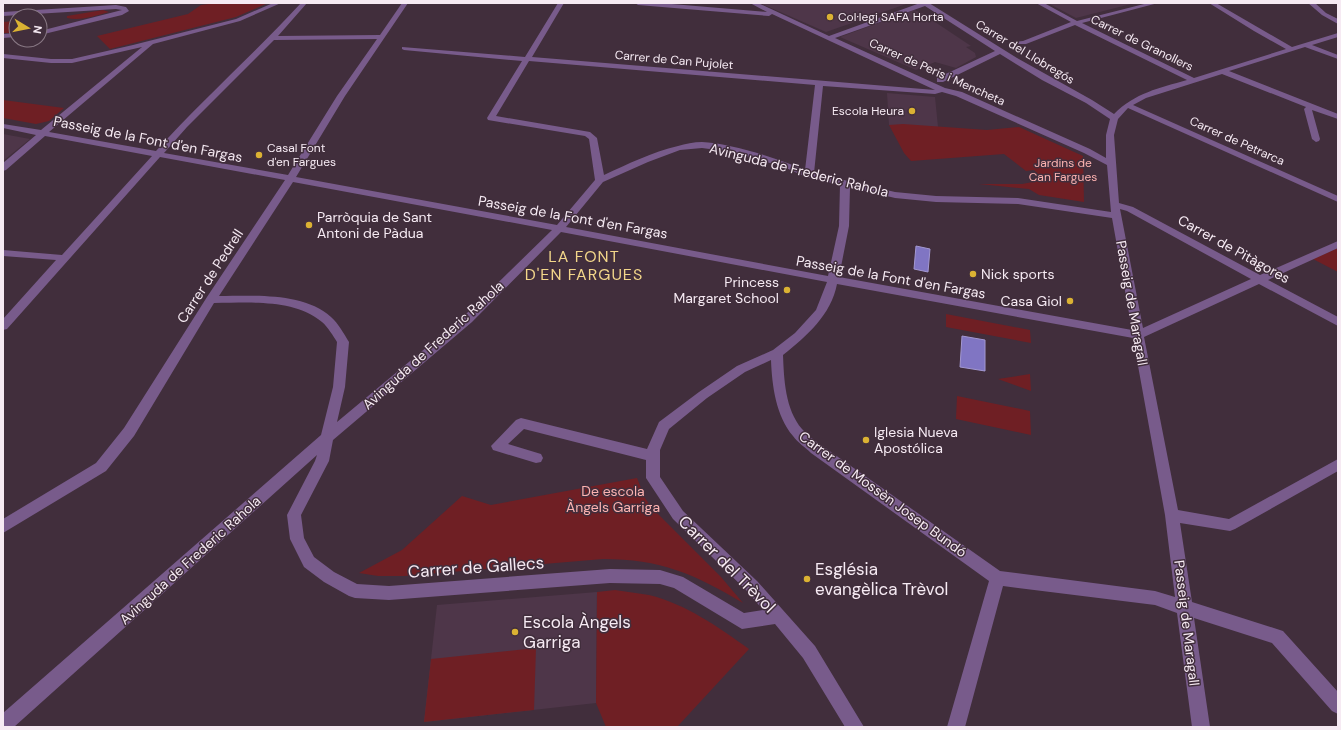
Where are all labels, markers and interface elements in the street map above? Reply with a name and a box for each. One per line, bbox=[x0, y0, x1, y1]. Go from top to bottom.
north arrow bbox=[8, 8, 48, 48]
place label: Col·legi SAFA Horta bbox=[838, 9, 944, 25]
street label: Carrer de Granollers bbox=[1088, 11, 1196, 75]
marker: Col·legi SAFA Horta bbox=[825, 12, 835, 22]
street label: Carrer del Llobregós bbox=[973, 16, 1077, 88]
text: N bbox=[30, 25, 45, 35]
street label: Carrer de Peris i Mencheta bbox=[867, 35, 1007, 109]
street label: Carrer de Can Pujolet bbox=[614, 47, 734, 73]
place label: Escola Heura bbox=[832, 103, 904, 119]
marker: Escola Heura bbox=[907, 106, 917, 116]
street label: Passeig de la Font d'en Fargas bbox=[52, 112, 244, 166]
street label: Carrer de Petrarca bbox=[1187, 113, 1287, 169]
street label: Avinguda de Frederic Rahola bbox=[708, 139, 890, 201]
place label: Casal Font d'en Fargues bbox=[267, 140, 336, 170]
marker: Casal Font d'en Fargues bbox=[254, 150, 264, 160]
park label: Jardins de Can Fargues bbox=[1029, 155, 1097, 185]
street label: Passeig de la Font d'en Fargas bbox=[477, 191, 669, 243]
place label: Parròquia de Sant Antoni de Pàdua bbox=[317, 208, 432, 242]
street label: Carrer de Pitàgores bbox=[1175, 211, 1293, 287]
marker: Parròquia de Sant Antoni de Pàdua bbox=[304, 220, 314, 230]
street label: Carrer de Pedrell bbox=[173, 226, 247, 326]
street label: Passeig de Maragall bbox=[1112, 239, 1152, 367]
district label: LA FONT D'EN FARGUES bbox=[525, 246, 643, 285]
street label: Passeig de la Font d'en Fargas bbox=[795, 251, 987, 303]
place label: Nick sports bbox=[981, 265, 1055, 283]
marker: Nick sports bbox=[968, 269, 978, 279]
place label: Princess Margaret School bbox=[673, 273, 779, 307]
street label: Avinguda de Frederic Rahola bbox=[359, 277, 507, 413]
marker: Princess Margaret School bbox=[782, 285, 792, 295]
place label: Casa Giol bbox=[1001, 292, 1062, 310]
marker: Casa Giol bbox=[1065, 296, 1075, 306]
place label: Iglesia Nueva Apostólica bbox=[874, 423, 958, 457]
street label: Carrer de Mossèn Josep Bundó bbox=[795, 427, 971, 561]
marker: Iglesia Nueva Apostólica bbox=[861, 435, 871, 445]
park label: De escola Àngels Garriga bbox=[566, 482, 660, 516]
street label: Avinguda de Frederic Rahola bbox=[116, 492, 264, 628]
street label: Carrer del Trèvol bbox=[674, 511, 780, 617]
street label: Carrer de Gallecs bbox=[407, 551, 545, 583]
place label: Església evangèlica Trèvol bbox=[815, 558, 948, 600]
street label: Passeig de Maragall bbox=[1170, 559, 1204, 687]
marker: Església evangèlica Trèvol bbox=[802, 574, 812, 584]
place label: Escola Àngels Garriga bbox=[523, 611, 631, 653]
marker: Escola Àngels Garriga bbox=[510, 627, 520, 637]

